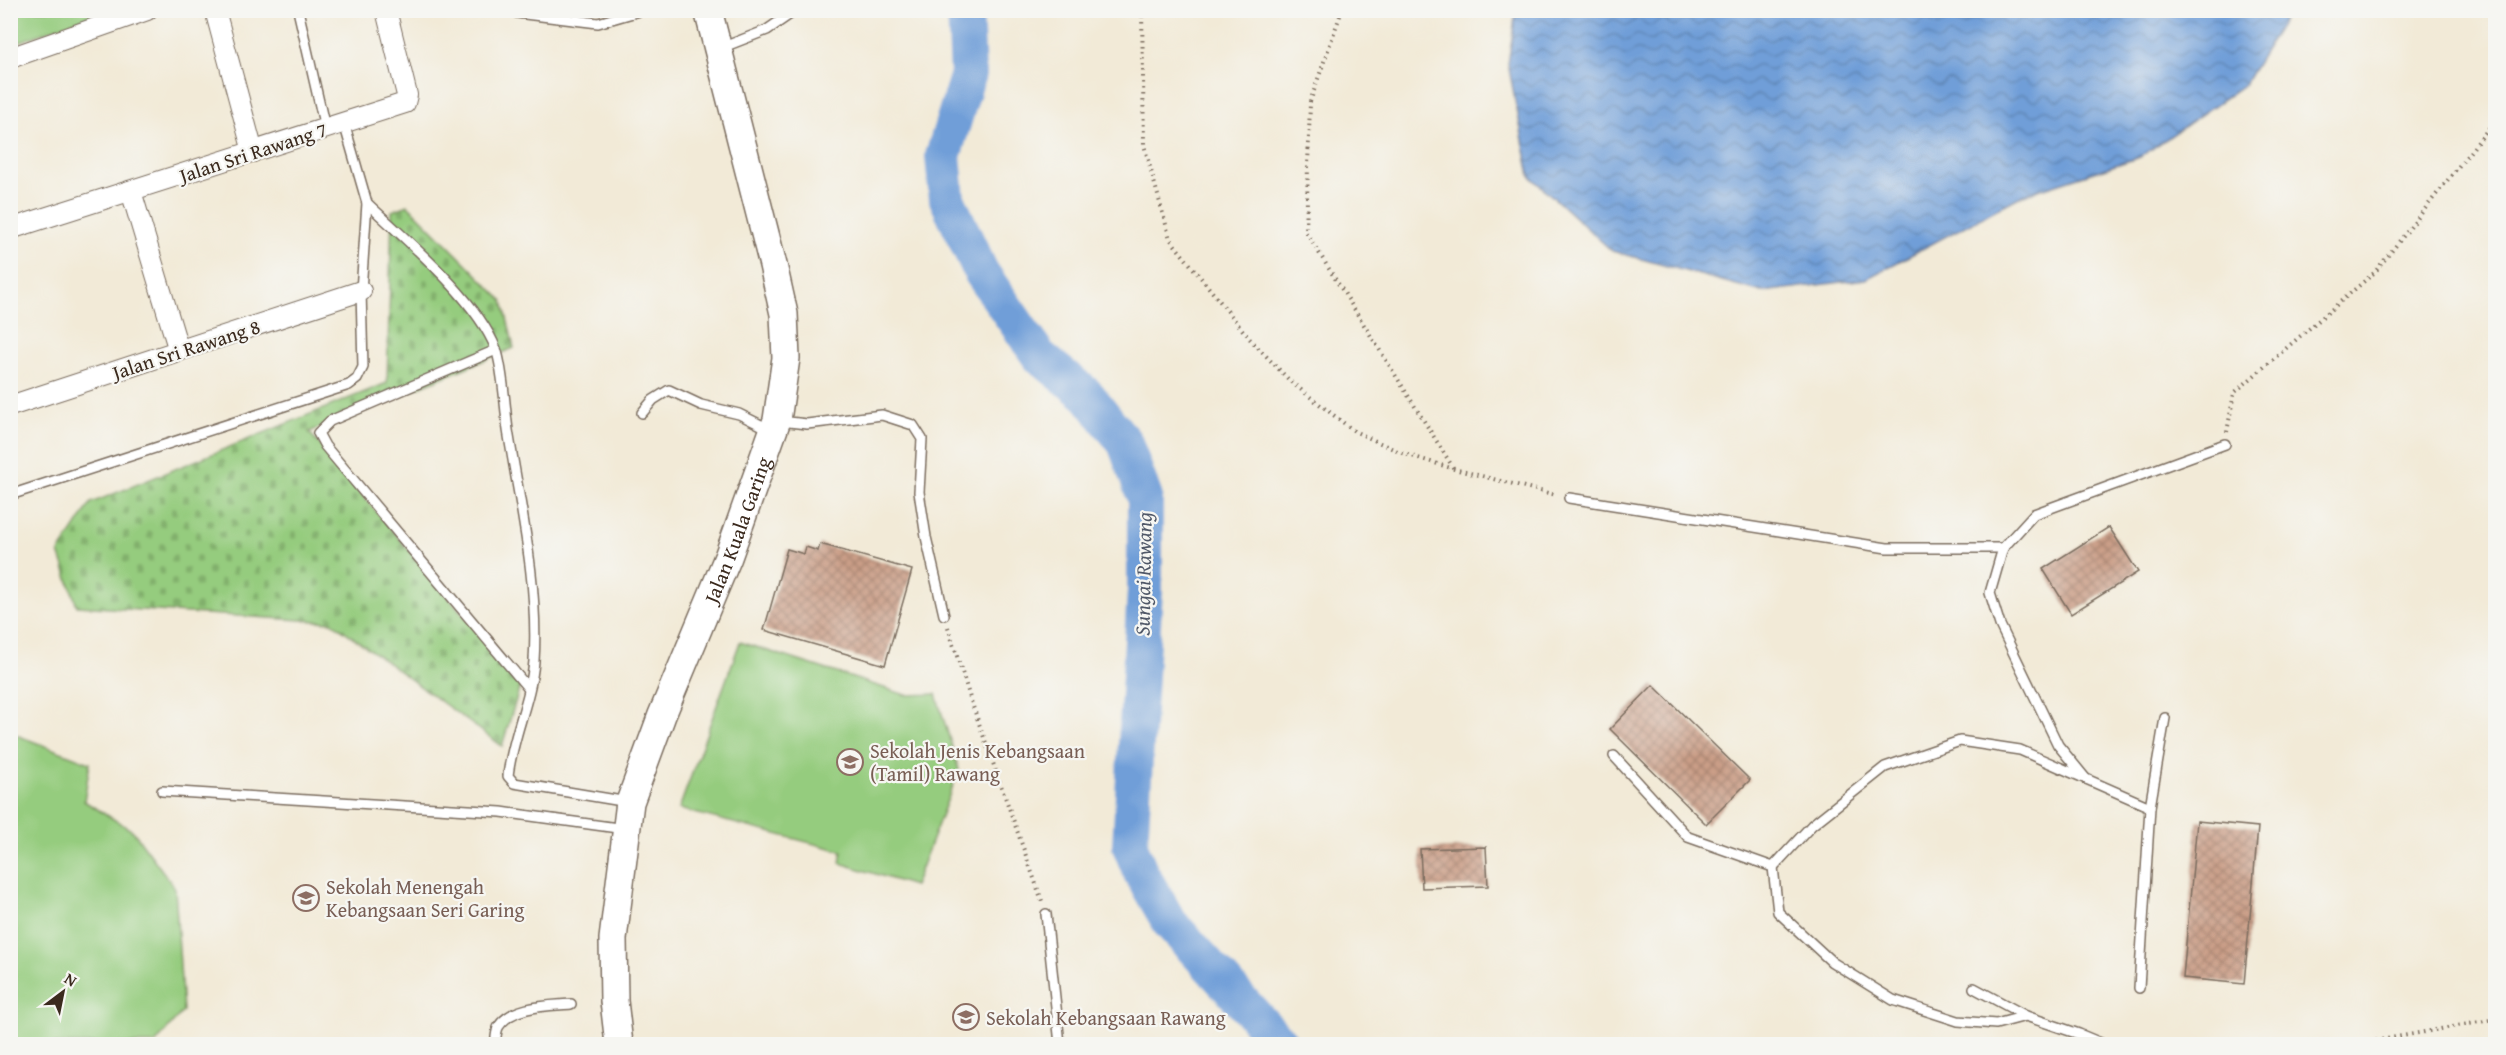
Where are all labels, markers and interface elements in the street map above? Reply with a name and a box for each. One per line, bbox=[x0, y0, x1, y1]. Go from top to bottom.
street label: Jalan Sri Rawang 7 bbox=[173, 114, 331, 190]
street label: Jalan Sri Rawang 8 bbox=[106, 311, 264, 387]
street label: Jalan Kuala Garing bbox=[695, 452, 777, 610]
water label: Sungai Rawang bbox=[1126, 511, 1160, 636]
place label: Sekolah Jenis Kebangsaan (Tamil) Rawang bbox=[870, 736, 1085, 788]
school or university icon: Sekolah Jenis Kebangsaan (Tamil) Rawang bbox=[835, 747, 865, 777]
place label: Sekolah Menengah Kebangsaan Seri Garing bbox=[326, 872, 524, 924]
school or university icon: Sekolah Menengah Kebangsaan Seri Garing bbox=[291, 883, 321, 913]
north arrow bbox=[33, 962, 93, 1022]
text: N bbox=[60, 966, 82, 992]
school or university icon: Sekolah Kebangsaan Rawang bbox=[951, 1002, 981, 1032]
place label: Sekolah Kebangsaan Rawang bbox=[986, 1003, 1226, 1032]

